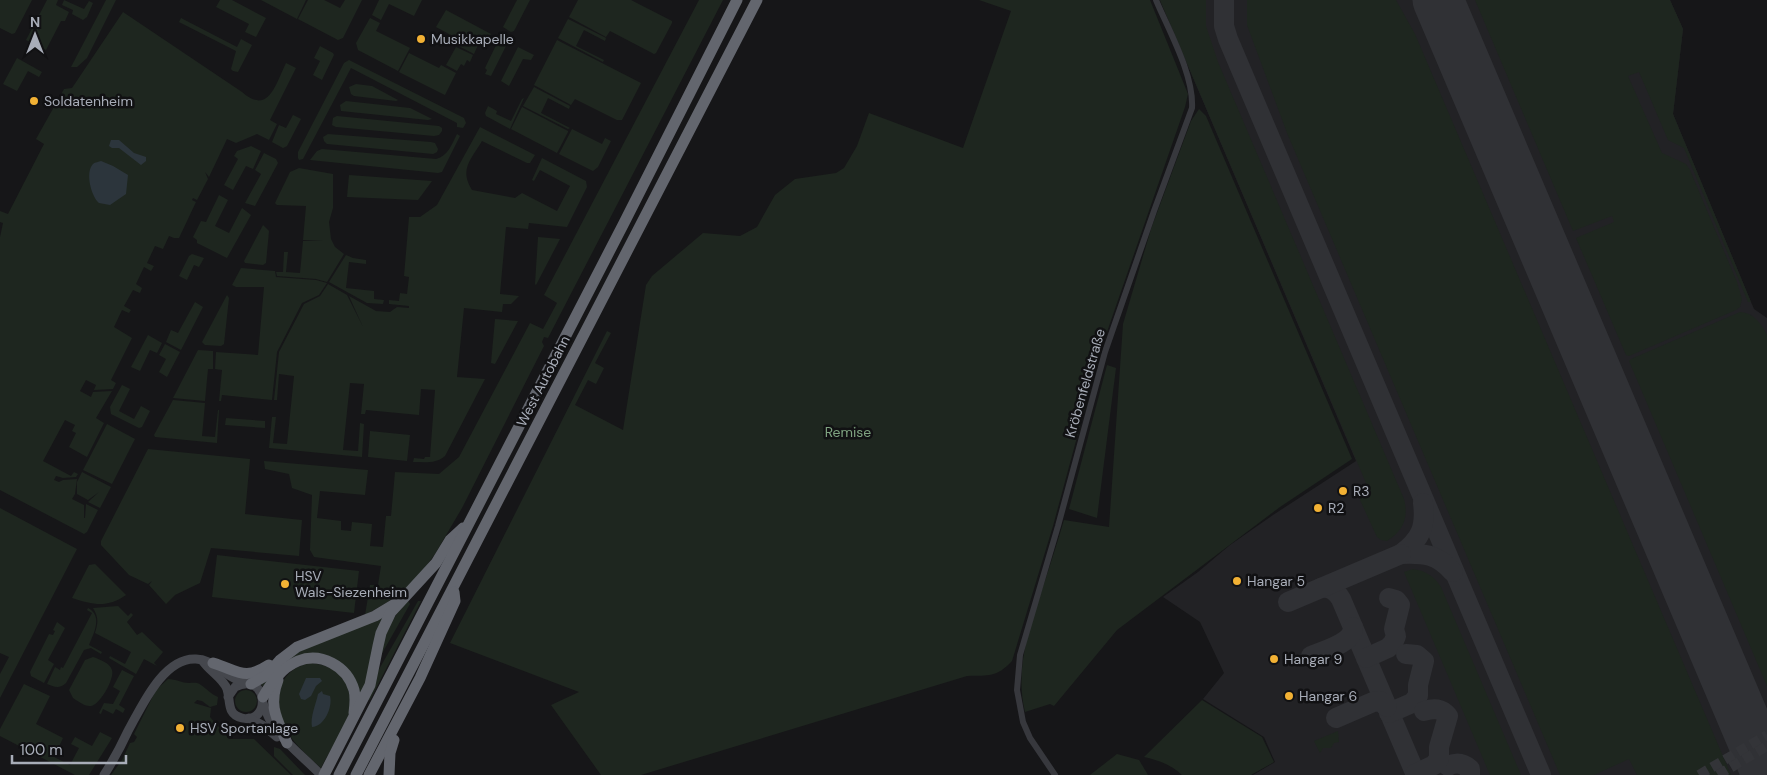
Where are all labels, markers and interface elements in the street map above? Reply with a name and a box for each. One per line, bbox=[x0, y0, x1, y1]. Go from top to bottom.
north arrow bbox=[10, 10, 60, 60]
text: N bbox=[30, 13, 40, 31]
place label: Musikkapelle bbox=[431, 30, 514, 48]
marker: Musikkapelle bbox=[415, 33, 427, 45]
place label: Soldatenheim bbox=[44, 92, 133, 110]
marker: Soldatenheim bbox=[28, 95, 40, 107]
street label: Kröbenfeldstraße bbox=[1061, 326, 1109, 440]
street label: West Autobahn bbox=[512, 332, 574, 430]
park label: Remise bbox=[825, 423, 871, 441]
place label: R3 bbox=[1353, 482, 1370, 500]
marker: R3 bbox=[1337, 485, 1349, 497]
place label: R2 bbox=[1328, 499, 1344, 517]
marker: R2 bbox=[1312, 502, 1324, 514]
place label: HSV Wals-Siezenheim bbox=[295, 567, 407, 601]
place label: Hangar 5 bbox=[1247, 572, 1305, 590]
marker: Hangar 5 bbox=[1231, 575, 1243, 587]
marker: HSV Wals-Siezenheim bbox=[279, 578, 291, 590]
place label: Hangar 9 bbox=[1284, 650, 1343, 668]
marker: Hangar 9 bbox=[1268, 653, 1280, 665]
place label: Hangar 6 bbox=[1299, 687, 1357, 705]
marker: Hangar 6 bbox=[1283, 690, 1295, 702]
place label: HSV Sportanlage bbox=[190, 719, 298, 737]
marker: HSV Sportanlage bbox=[174, 722, 186, 734]
scale bar bbox=[12, 732, 126, 764]
text: 100 m bbox=[20, 740, 63, 760]

